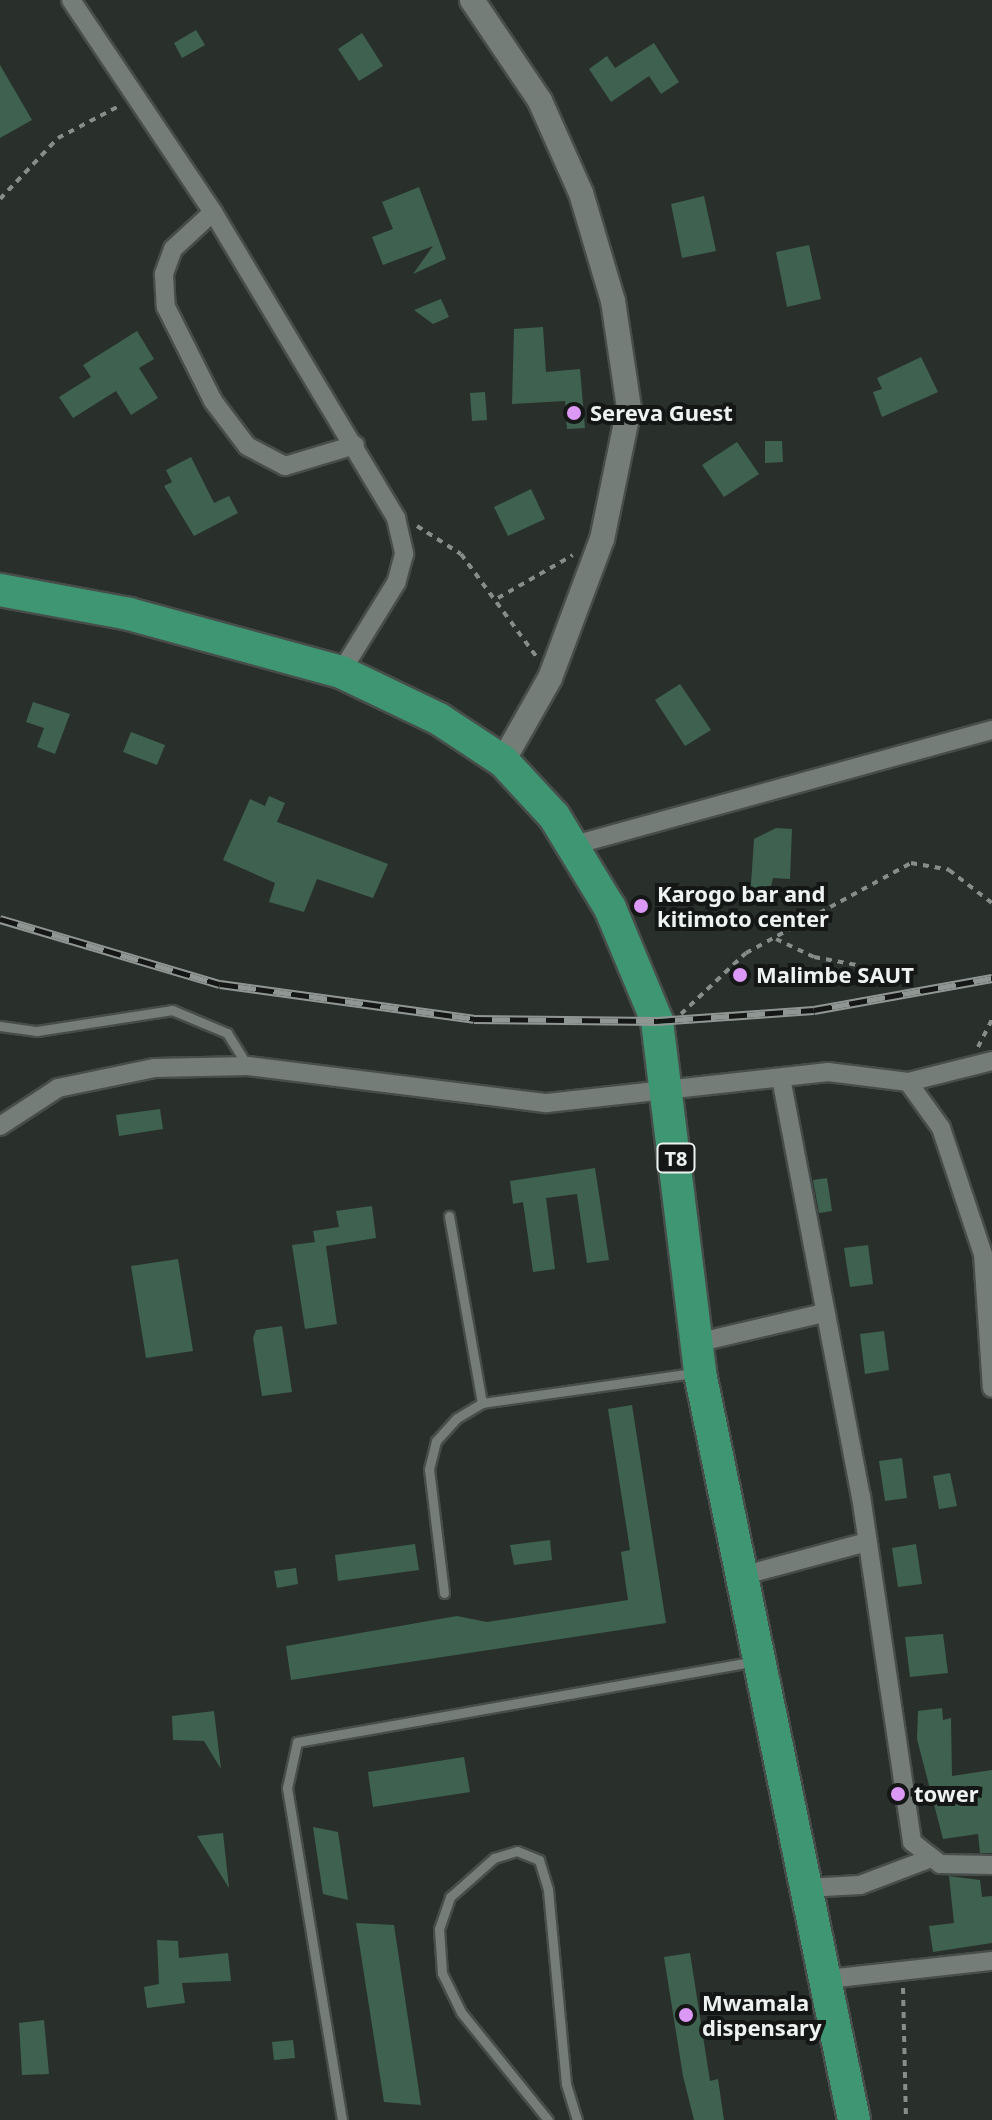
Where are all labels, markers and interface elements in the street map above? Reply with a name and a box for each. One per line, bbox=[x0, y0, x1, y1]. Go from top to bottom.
place label: Sereva Guest bbox=[590, 400, 733, 426]
marker: Sereva Guest bbox=[565, 404, 583, 422]
place label: Karogo bar and kitimoto center bbox=[657, 880, 829, 932]
marker: Karogo bar and kitimoto center bbox=[632, 897, 650, 915]
place label: Malimbe SAUT bbox=[756, 962, 914, 988]
marker: Malimbe SAUT bbox=[731, 966, 749, 984]
road number: T8 bbox=[656, 1142, 696, 1174]
place label: tower bbox=[914, 1781, 979, 1807]
marker: tower bbox=[889, 1785, 907, 1803]
place label: Mwamala dispensary bbox=[702, 1989, 821, 2040]
marker: Mwamala dispensary bbox=[677, 2006, 695, 2024]

